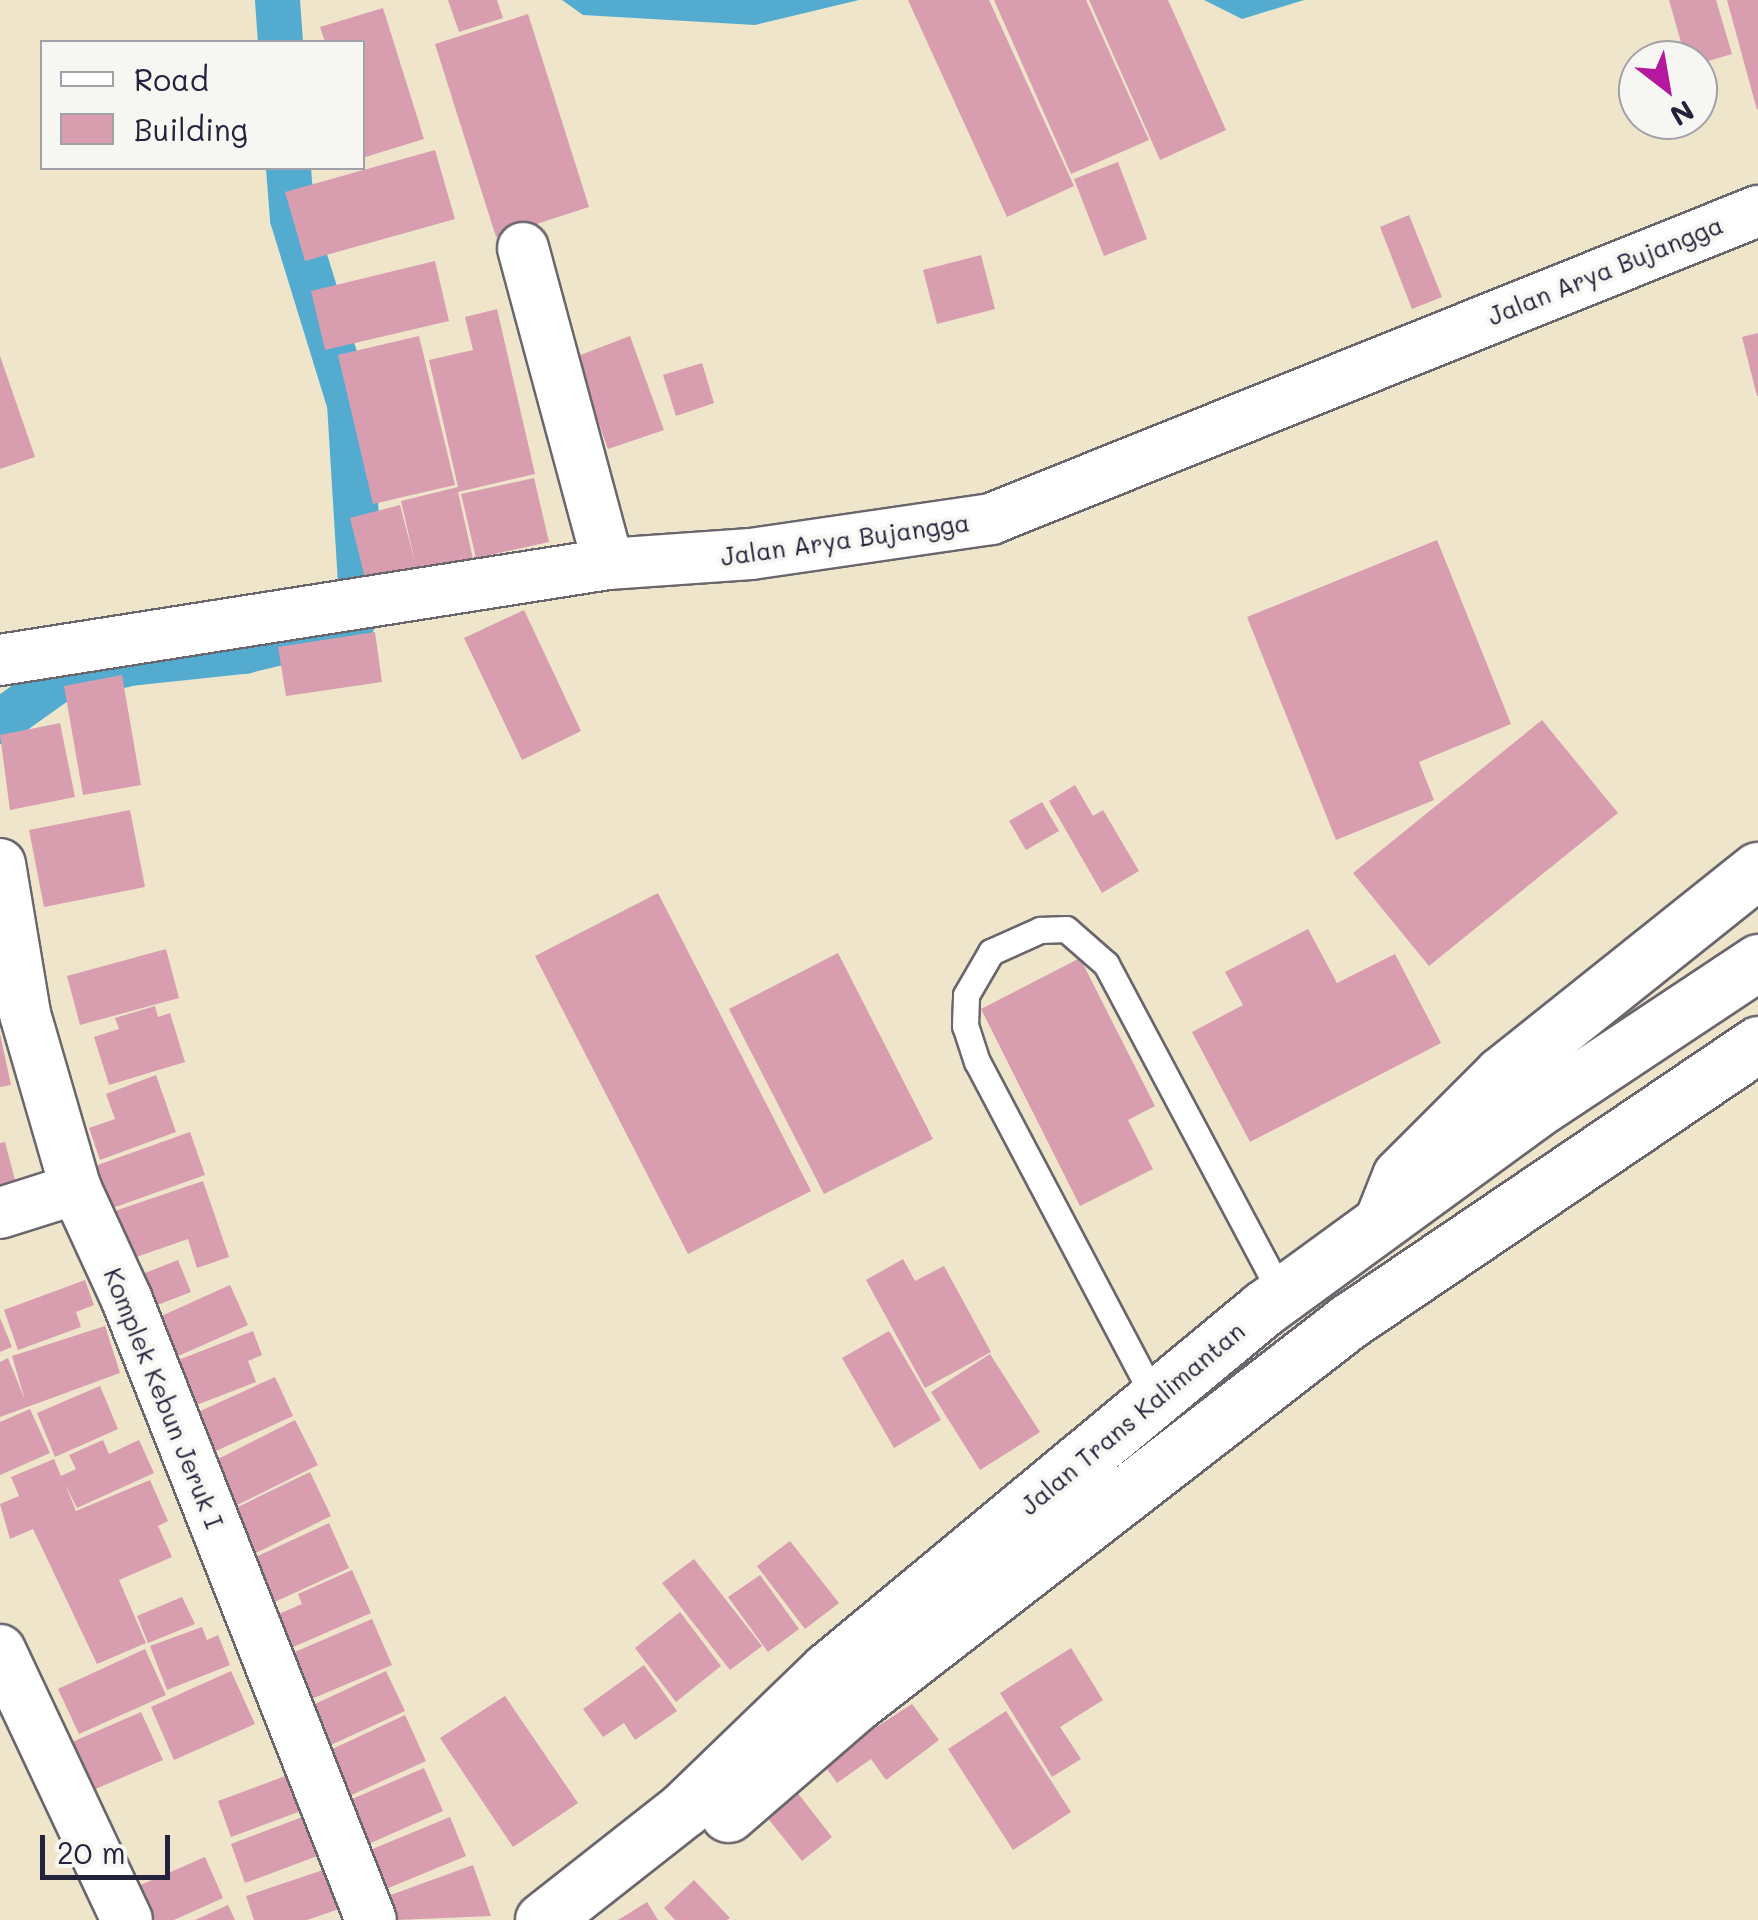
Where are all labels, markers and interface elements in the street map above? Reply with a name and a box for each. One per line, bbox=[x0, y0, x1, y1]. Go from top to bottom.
legend bbox=[40, 40, 365, 170]
north arrow bbox=[1618, 40, 1718, 140]
text: Road bbox=[134, 59, 209, 99]
text: N bbox=[1664, 93, 1701, 135]
text: Building bbox=[134, 109, 248, 149]
street label: Jalan Arya Bujangga bbox=[1483, 209, 1727, 331]
street label: Jalan Arya Bujangga bbox=[719, 507, 971, 571]
street label: Komplek Kebun Jeruk I bbox=[98, 1263, 230, 1533]
street label: Jalan Trans Kalimantan bbox=[1014, 1315, 1250, 1521]
scale bar bbox=[45, 1815, 175, 1877]
text: 20 m bbox=[57, 1832, 126, 1872]

